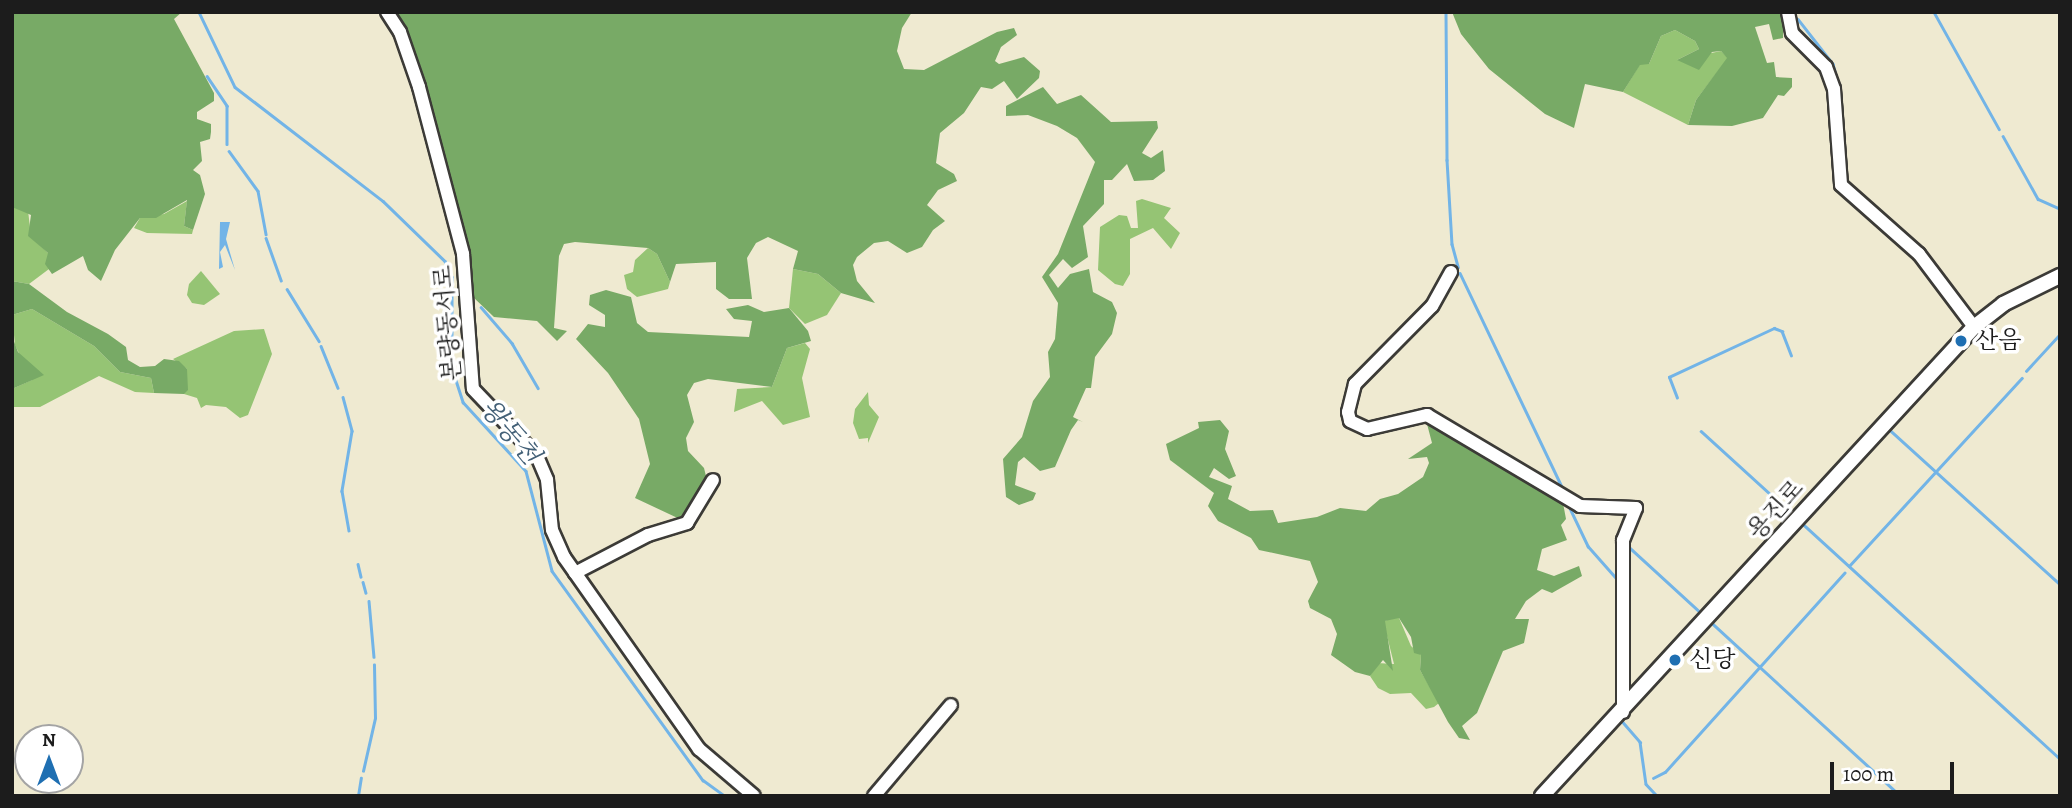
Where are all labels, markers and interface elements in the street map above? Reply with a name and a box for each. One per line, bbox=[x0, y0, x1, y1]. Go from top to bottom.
street label: 본량동서로 bbox=[429, 264, 467, 382]
place label: 산음 bbox=[1975, 327, 2021, 355]
marker: 산음 bbox=[1953, 333, 1969, 349]
water label: 왕동천 bbox=[474, 393, 546, 471]
street label: 용진로 bbox=[1742, 475, 1810, 545]
place label: 신당 bbox=[1689, 646, 1735, 674]
marker: 신당 bbox=[1667, 652, 1683, 668]
north arrow bbox=[14, 724, 84, 794]
text: N bbox=[42, 727, 56, 753]
scale bar bbox=[1834, 748, 1958, 792]
text: 100 m bbox=[1843, 760, 1894, 788]

